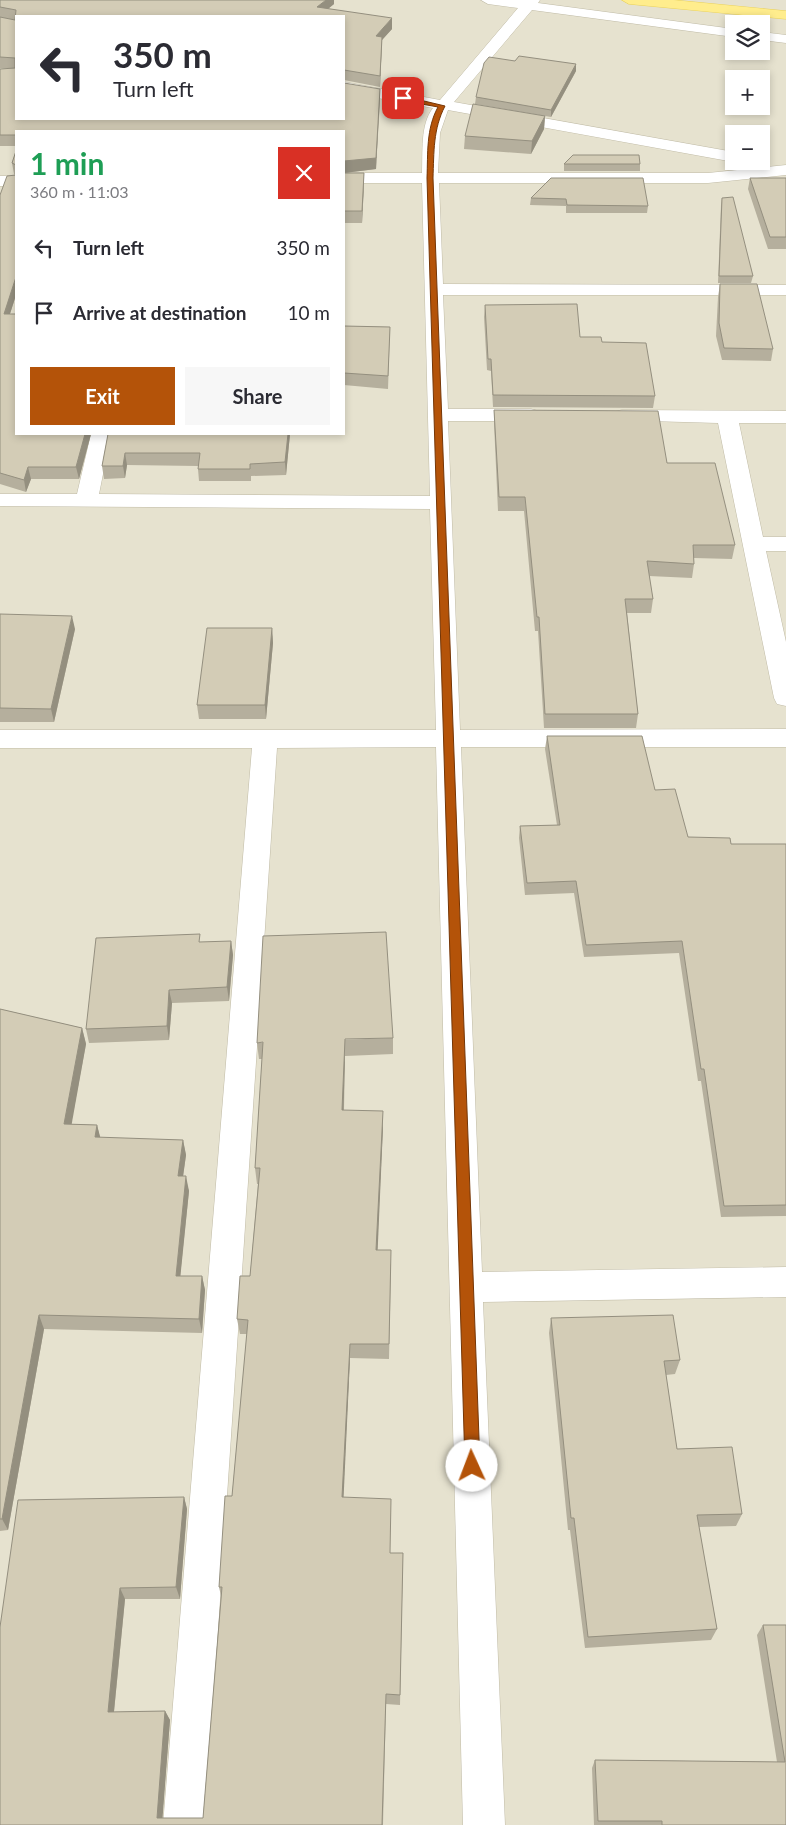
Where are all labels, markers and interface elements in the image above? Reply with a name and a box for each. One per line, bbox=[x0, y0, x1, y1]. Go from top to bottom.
map controls bbox=[725, 15, 770, 170]
button: layers bbox=[725, 15, 770, 60]
text: 350 m bbox=[113, 33, 212, 75]
icon: left bbox=[30, 35, 95, 100]
button: + bbox=[725, 70, 770, 115]
text: Turn left bbox=[113, 75, 194, 102]
pin bbox=[382, 77, 424, 119]
icon: arrive bbox=[389, 84, 417, 112]
button: − bbox=[725, 125, 770, 170]
text: 1 min bbox=[30, 145, 104, 181]
button: close bbox=[278, 147, 330, 199]
text: 360 m · 11:03 bbox=[30, 182, 129, 201]
icon: left bbox=[30, 234, 58, 262]
text: Turn left bbox=[73, 236, 144, 259]
text: 350 m bbox=[276, 236, 330, 259]
icon: arrive bbox=[30, 299, 58, 327]
text: Arrive at destination bbox=[73, 301, 246, 324]
text: 10 m bbox=[287, 301, 330, 324]
button: Exit bbox=[30, 367, 175, 425]
button: Share bbox=[185, 367, 330, 425]
position arrow bbox=[445, 1439, 497, 1491]

